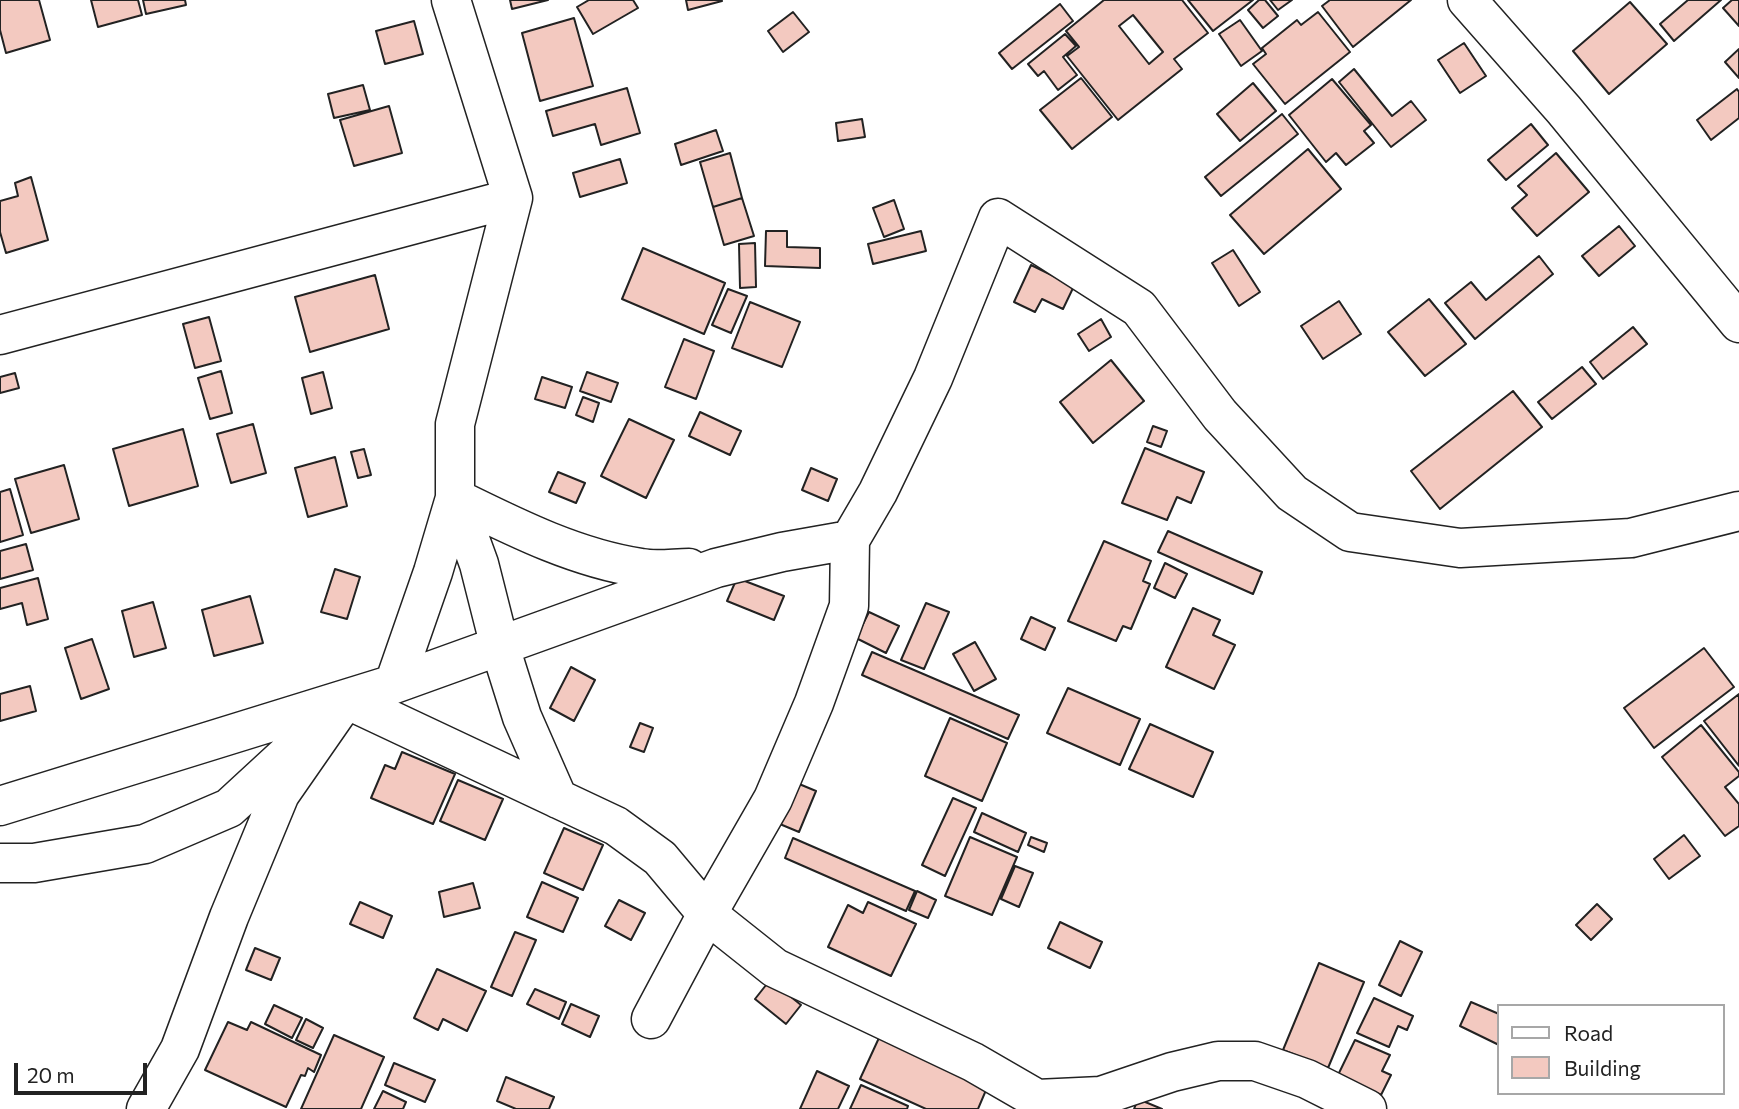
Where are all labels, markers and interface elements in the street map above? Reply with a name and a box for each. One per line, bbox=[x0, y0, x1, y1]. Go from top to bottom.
legend bbox=[1498, 1004, 1725, 1095]
text: Road bbox=[1564, 1020, 1613, 1045]
scale bar bbox=[18, 1050, 150, 1094]
text: Building bbox=[1564, 1055, 1641, 1080]
text: 20 m bbox=[27, 1062, 75, 1087]

